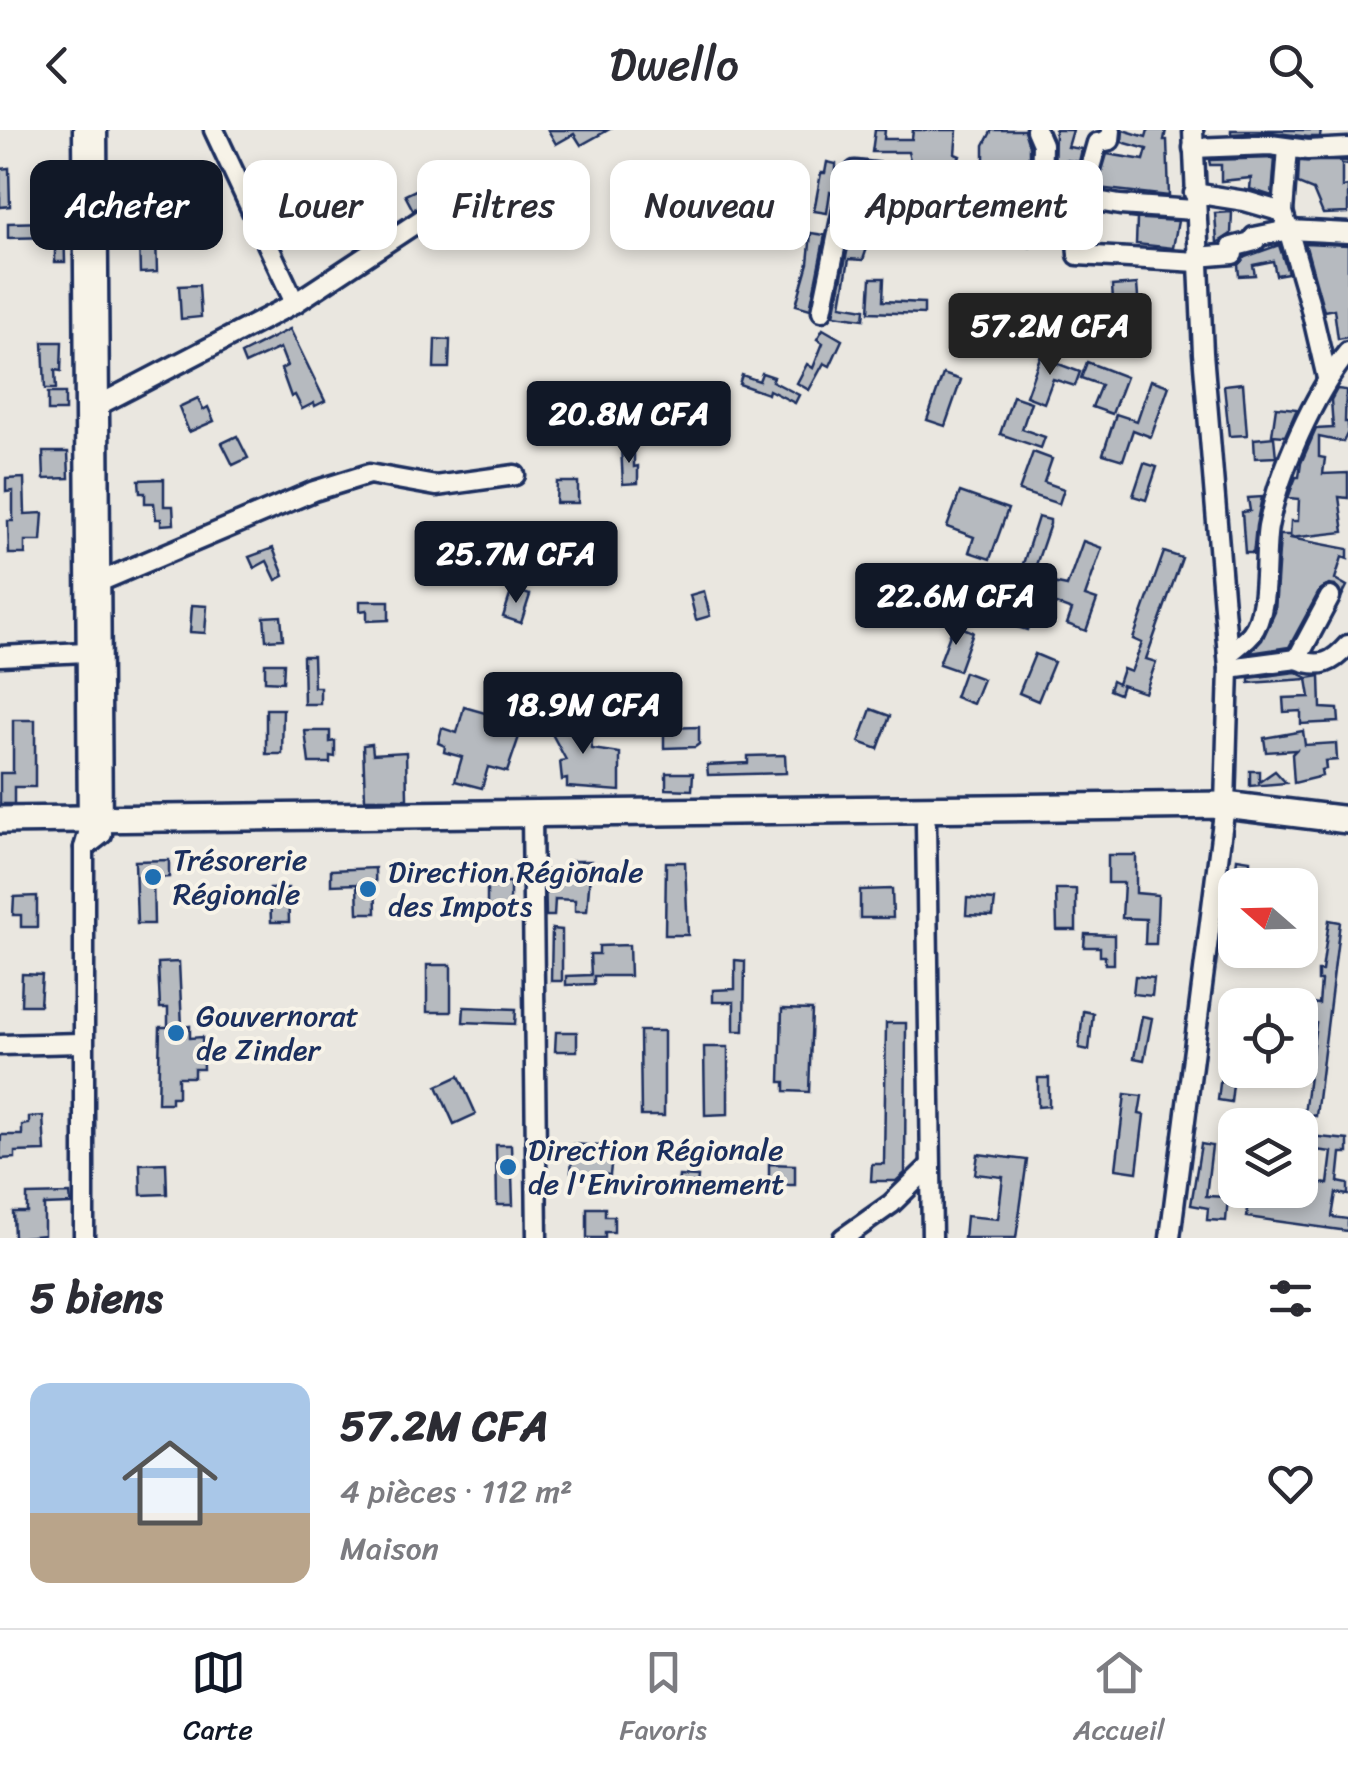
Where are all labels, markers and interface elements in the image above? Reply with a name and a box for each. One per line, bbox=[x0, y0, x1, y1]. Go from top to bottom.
text: Dwello bbox=[609, 25, 739, 105]
icon: back bbox=[30, 38, 85, 93]
icon: search bbox=[1263, 38, 1318, 93]
chip: Acheter bbox=[30, 160, 223, 250]
chip: Louer bbox=[243, 160, 397, 250]
chip: Filtres bbox=[417, 160, 590, 250]
chip: Nouveau bbox=[610, 160, 810, 250]
chip: Appartement bbox=[830, 160, 1103, 250]
pin: 57.2M CFA bbox=[936, 293, 1164, 378]
text: 57.2M CFA bbox=[971, 297, 1129, 354]
pin: 20.8M CFA bbox=[515, 381, 743, 466]
text: 20.8M CFA bbox=[549, 385, 709, 442]
pin: 25.7M CFA bbox=[402, 521, 630, 606]
text: 25.7M CFA bbox=[437, 525, 595, 582]
pin: 22.6M CFA bbox=[842, 563, 1070, 648]
text: 22.6M CFA bbox=[877, 567, 1035, 624]
pin: 18.9M CFA bbox=[469, 672, 697, 757]
text: 18.9M CFA bbox=[505, 676, 661, 733]
place label: Trésorerie Régionale bbox=[173, 833, 307, 921]
place label: Direction Régionale des Impots bbox=[388, 845, 644, 933]
marker: Trésorerie Régionale bbox=[142, 866, 164, 888]
north arrow bbox=[1218, 868, 1318, 968]
map controls bbox=[1218, 868, 1318, 1208]
marker: Direction Régionale des Impots bbox=[357, 878, 379, 900]
button: locate bbox=[1218, 988, 1318, 1088]
place label: Gouvernorat de Zinder bbox=[196, 989, 359, 1077]
marker: Gouvernorat de Zinder bbox=[165, 1022, 187, 1044]
button: layers bbox=[1218, 1108, 1318, 1208]
place label: Direction Régionale de l'Environnement bbox=[528, 1123, 784, 1211]
marker: Direction Régionale de l'Environnement bbox=[497, 1156, 519, 1178]
text: 5 biens bbox=[30, 1261, 163, 1335]
icon: filters bbox=[1263, 1271, 1318, 1326]
text: 57.2M CFA bbox=[340, 1389, 548, 1463]
icon: home bbox=[110, 1423, 230, 1543]
icon: heart bbox=[1263, 1456, 1318, 1511]
text: 4 pièces · 112 m² bbox=[340, 1463, 573, 1520]
text: Maison bbox=[340, 1520, 439, 1577]
tab: Carte bbox=[183, 1645, 253, 1754]
tab: Favoris bbox=[619, 1645, 707, 1754]
tab: Accueil bbox=[1073, 1645, 1165, 1754]

